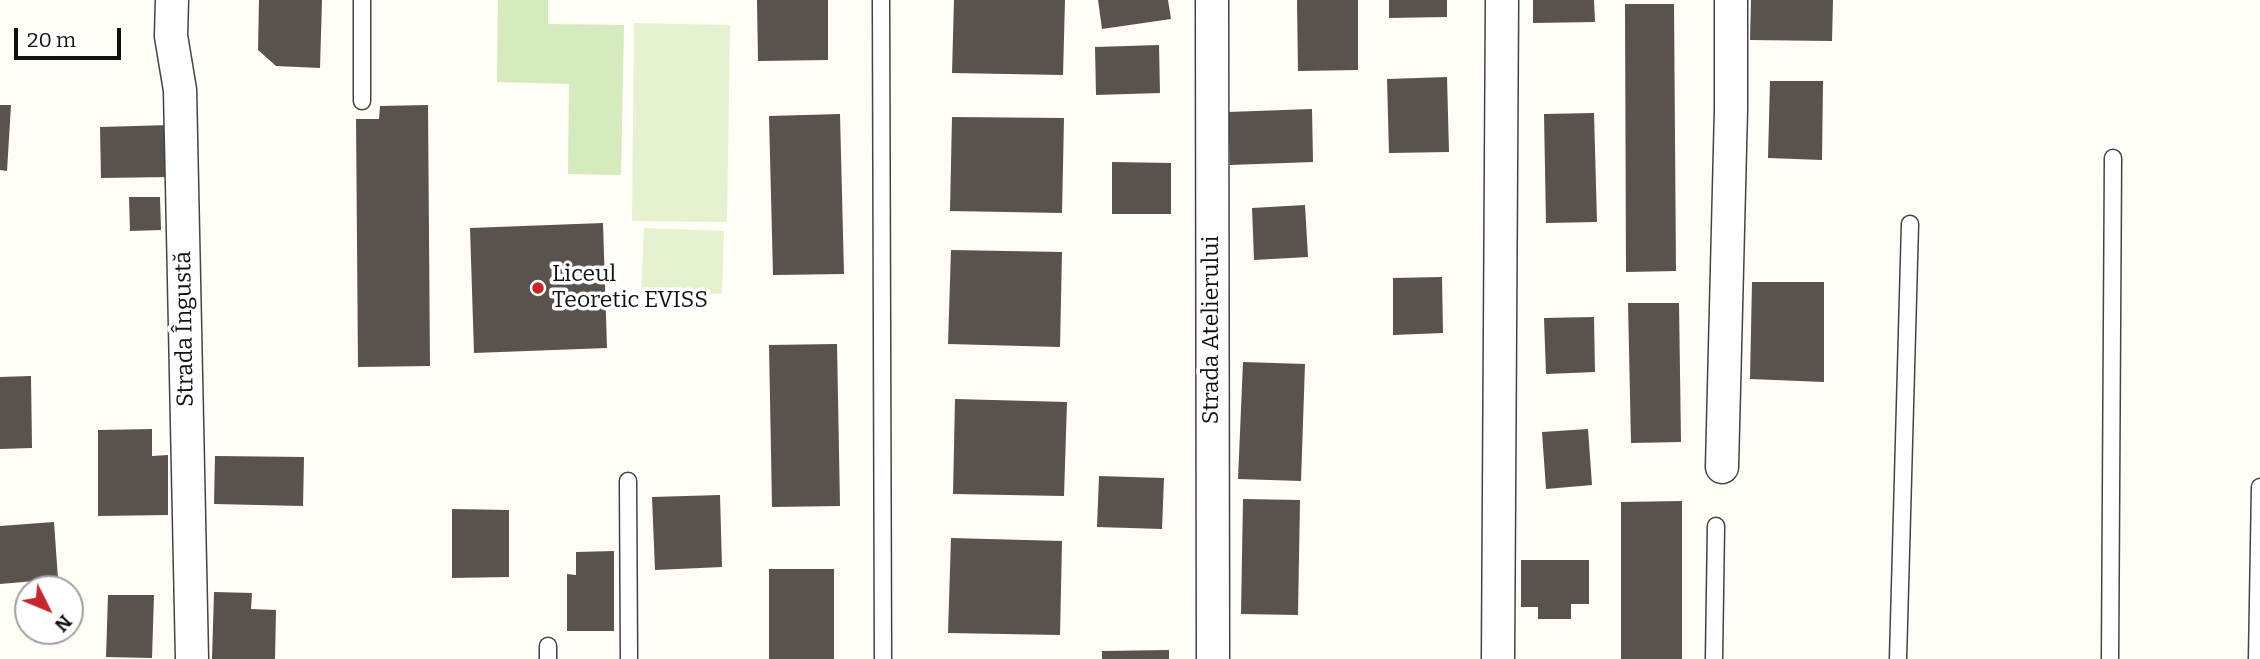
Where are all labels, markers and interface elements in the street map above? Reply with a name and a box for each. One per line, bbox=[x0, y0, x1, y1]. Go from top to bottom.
scale bar bbox=[18, 14, 124, 58]
text: 20 m bbox=[27, 27, 76, 53]
street label: Strada Atelierului bbox=[1198, 236, 1226, 424]
street label: Strada Îngustă bbox=[170, 251, 200, 407]
place label: Liceul Teoretic EVISS bbox=[552, 261, 708, 315]
marker: Liceul Teoretic EVISS bbox=[530, 280, 546, 296]
north arrow bbox=[14, 575, 84, 645]
text: N bbox=[50, 610, 77, 637]

